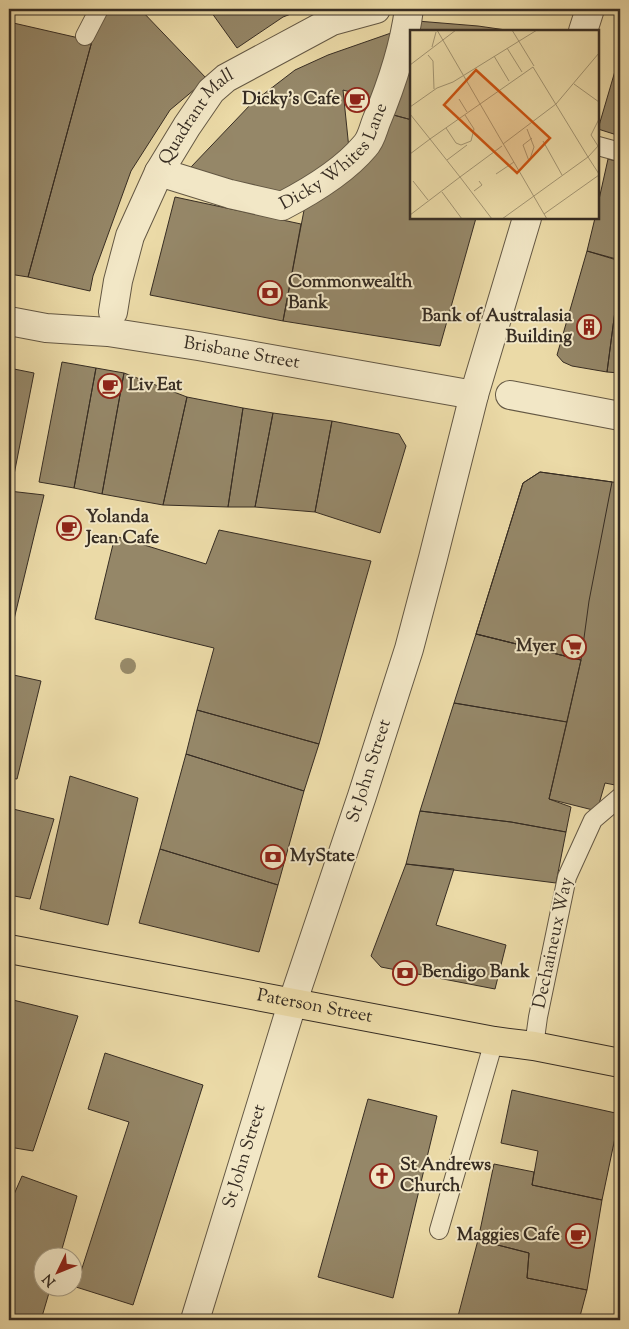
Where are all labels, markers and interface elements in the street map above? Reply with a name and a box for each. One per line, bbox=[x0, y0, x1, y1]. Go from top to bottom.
inset map bbox=[410, 30, 599, 219]
street label: Quadrant Mall bbox=[153, 63, 239, 170]
place label: Dicky's Cafe bbox=[242, 87, 341, 113]
cafe icon: Dicky's Cafe bbox=[344, 87, 370, 113]
street label: Dicky Whites Lane bbox=[276, 100, 395, 218]
place label: Commonwealth Bank bbox=[288, 270, 413, 317]
bank icon: Commonwealth Bank bbox=[257, 280, 283, 306]
place label: Bank of Australasia Building bbox=[422, 304, 573, 351]
building icon: Bank of Australasia Building bbox=[576, 314, 602, 340]
street label: Brisbane Street bbox=[182, 331, 302, 377]
cafe icon: Liv Eat bbox=[97, 373, 123, 399]
place label: Liv Eat bbox=[128, 373, 183, 399]
place label: Yolanda Jean Cafe bbox=[84, 505, 160, 552]
cafe icon: Yolanda Jean Cafe bbox=[56, 515, 82, 541]
place label: Myer bbox=[516, 634, 556, 660]
supermarket icon: Myer bbox=[561, 634, 587, 660]
street label: St John Street bbox=[341, 716, 399, 826]
bank icon: MyState bbox=[260, 844, 286, 870]
place label: MyState bbox=[290, 844, 355, 870]
street label: Dechaineux Way bbox=[527, 875, 581, 1011]
bank icon: Bendigo Bank bbox=[392, 960, 418, 986]
place label: Bendigo Bank bbox=[422, 960, 530, 986]
street label: Paterson Street bbox=[255, 983, 375, 1031]
street label: St John Street bbox=[217, 1101, 273, 1212]
place label: St Andrews Church bbox=[400, 1153, 491, 1200]
church icon: St Andrews Church bbox=[369, 1163, 395, 1189]
place label: Maggies Cafe bbox=[457, 1223, 561, 1249]
cafe icon: Maggies Cafe bbox=[565, 1223, 591, 1249]
north arrow bbox=[32, 1246, 82, 1296]
text: N bbox=[39, 1269, 61, 1290]

